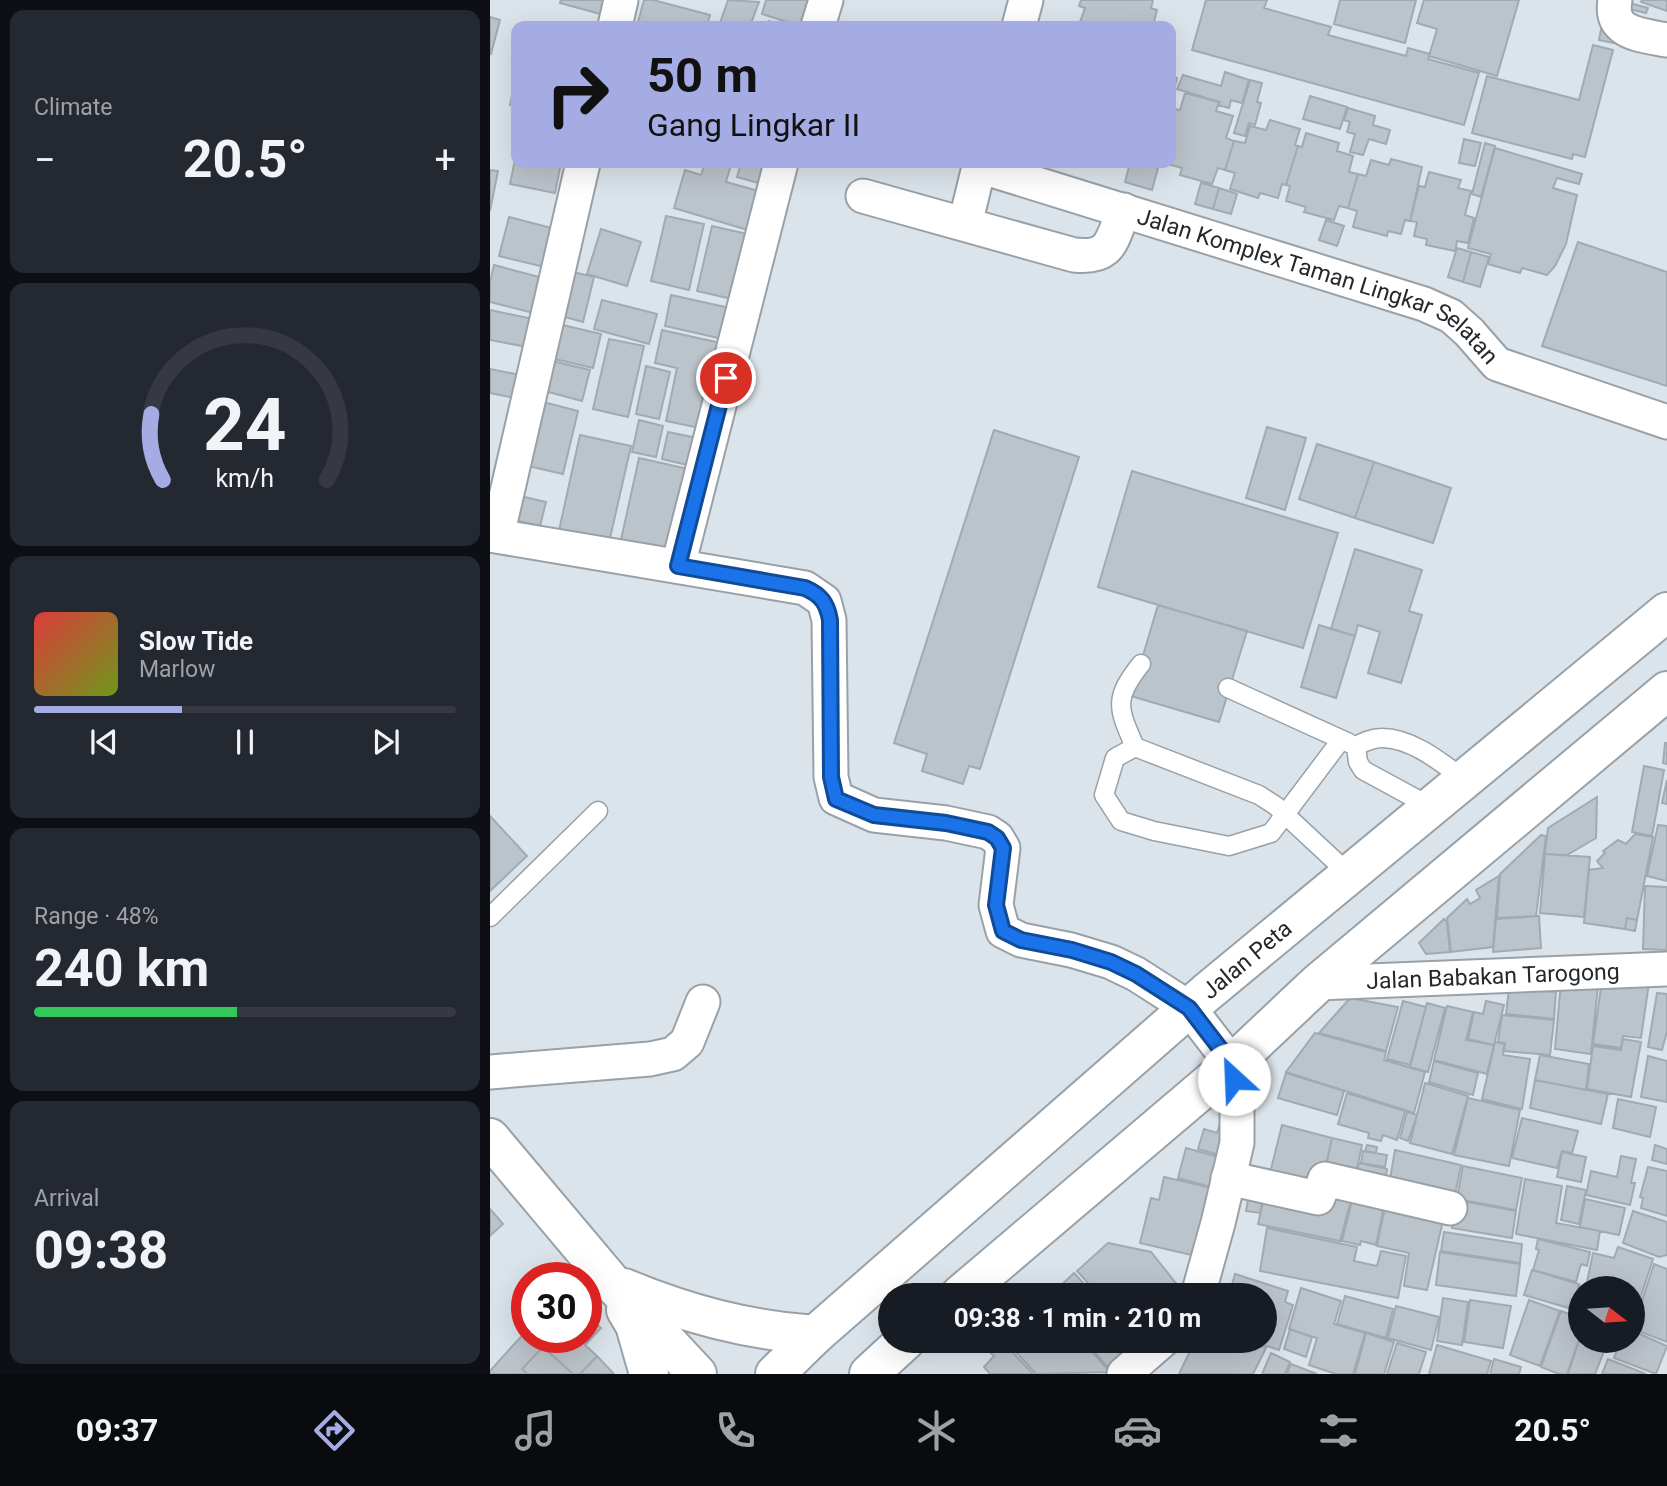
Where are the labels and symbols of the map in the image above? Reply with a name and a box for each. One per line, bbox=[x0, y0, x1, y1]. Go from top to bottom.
street label: Jalan Komplex Taman Lingkar Selatan bbox=[1134, 203, 1504, 370]
pin bbox=[696, 348, 756, 408]
street label: Jalan Peta bbox=[1197, 915, 1297, 1005]
street label: Jalan Babakan Tarogong bbox=[1366, 958, 1620, 995]
position arrow bbox=[1197, 1042, 1271, 1116]
speed limit sign: 30 bbox=[511, 1262, 602, 1353]
north arrow bbox=[1568, 1276, 1645, 1353]

